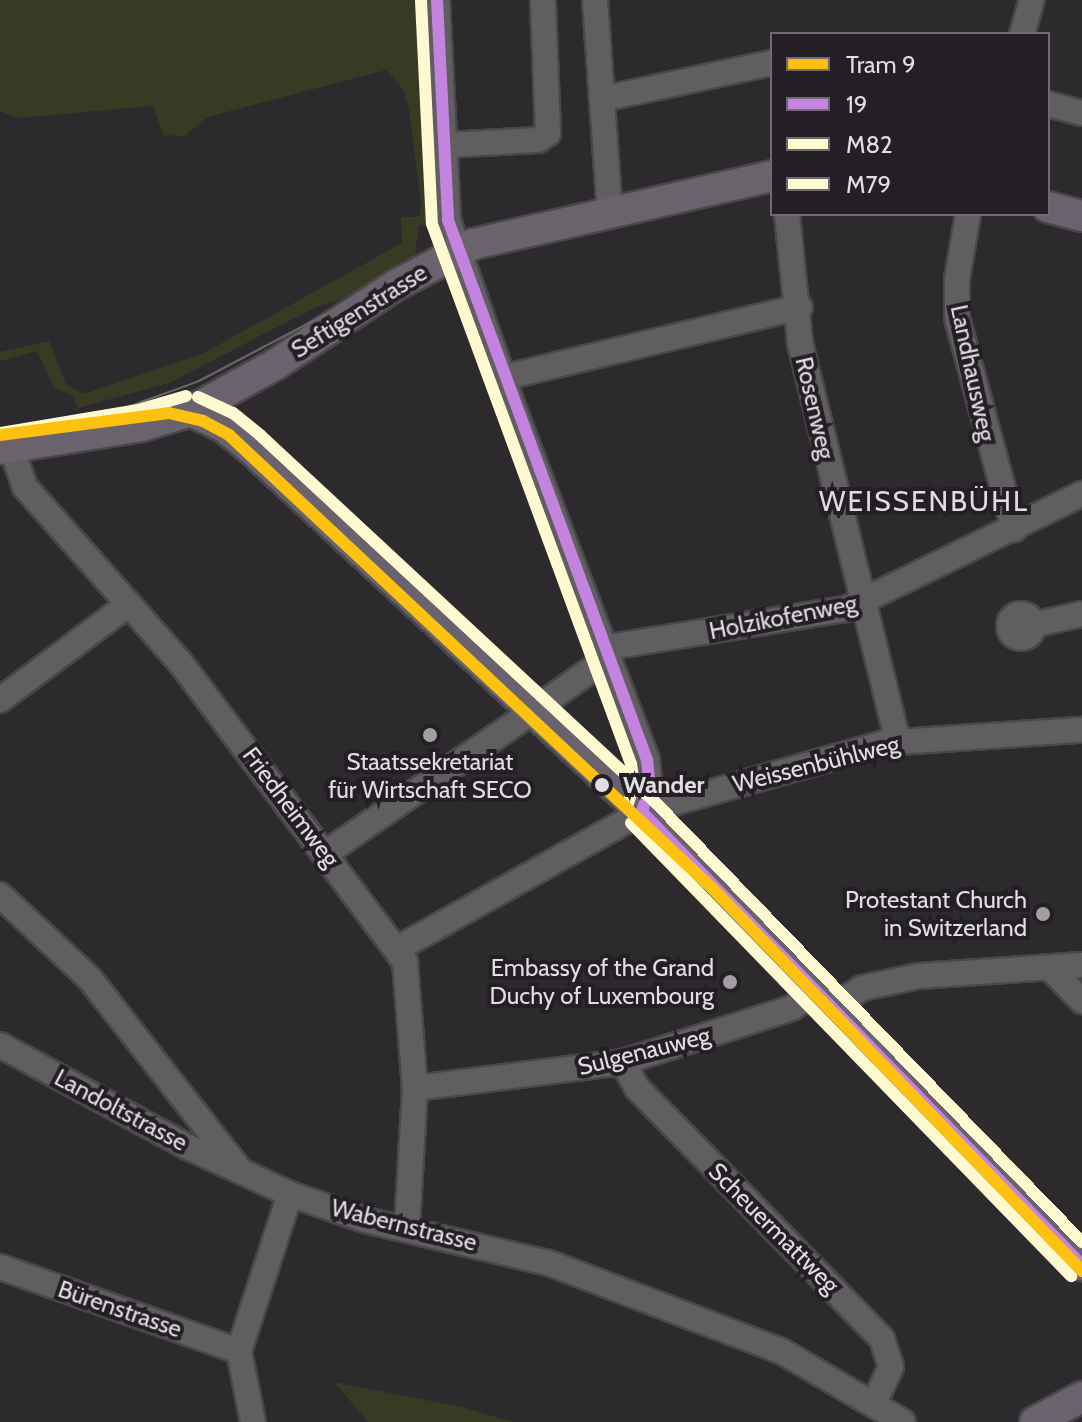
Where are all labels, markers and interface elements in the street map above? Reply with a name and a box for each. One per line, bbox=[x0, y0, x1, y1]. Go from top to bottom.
legend bbox=[770, 32, 1050, 216]
text: Tram 9 bbox=[846, 50, 916, 79]
text: 19 bbox=[846, 90, 867, 119]
text: M82 bbox=[846, 130, 893, 159]
text: M79 bbox=[846, 170, 891, 199]
street label: Seftigenstrasse bbox=[286, 258, 432, 364]
street label: Landhausweg bbox=[944, 302, 1002, 444]
street label: Rosenweg bbox=[789, 354, 841, 462]
district label: WEISSENBÜHL bbox=[819, 484, 1029, 518]
street label: Holzikofenweg bbox=[707, 589, 859, 645]
marker: Staatssekretariat für Wirtschaft SECO bbox=[421, 726, 439, 744]
street label: Weissenbühlweg bbox=[730, 729, 902, 799]
street label: Friedheimweg bbox=[237, 741, 345, 873]
place label: Staatssekretariat für Wirtschaft SECO bbox=[328, 748, 532, 804]
marker: Wander bbox=[588, 771, 616, 799]
place label: Wander bbox=[623, 771, 704, 799]
place label: Protestant Church in Switzerland bbox=[845, 886, 1027, 942]
marker: Protestant Church in Switzerland bbox=[1034, 905, 1052, 923]
place label: Embassy of the Grand Duchy of Luxembourg bbox=[489, 954, 714, 1010]
marker: Embassy of the Grand Duchy of Luxembourg bbox=[721, 973, 739, 991]
street label: Sulgenauweg bbox=[575, 1021, 713, 1081]
street label: Landoltstrasse bbox=[50, 1063, 192, 1157]
street label: Scheuermattweg bbox=[703, 1157, 845, 1299]
street label: Wabernstrasse bbox=[328, 1193, 480, 1257]
street label: Bürenstrasse bbox=[54, 1274, 186, 1344]

